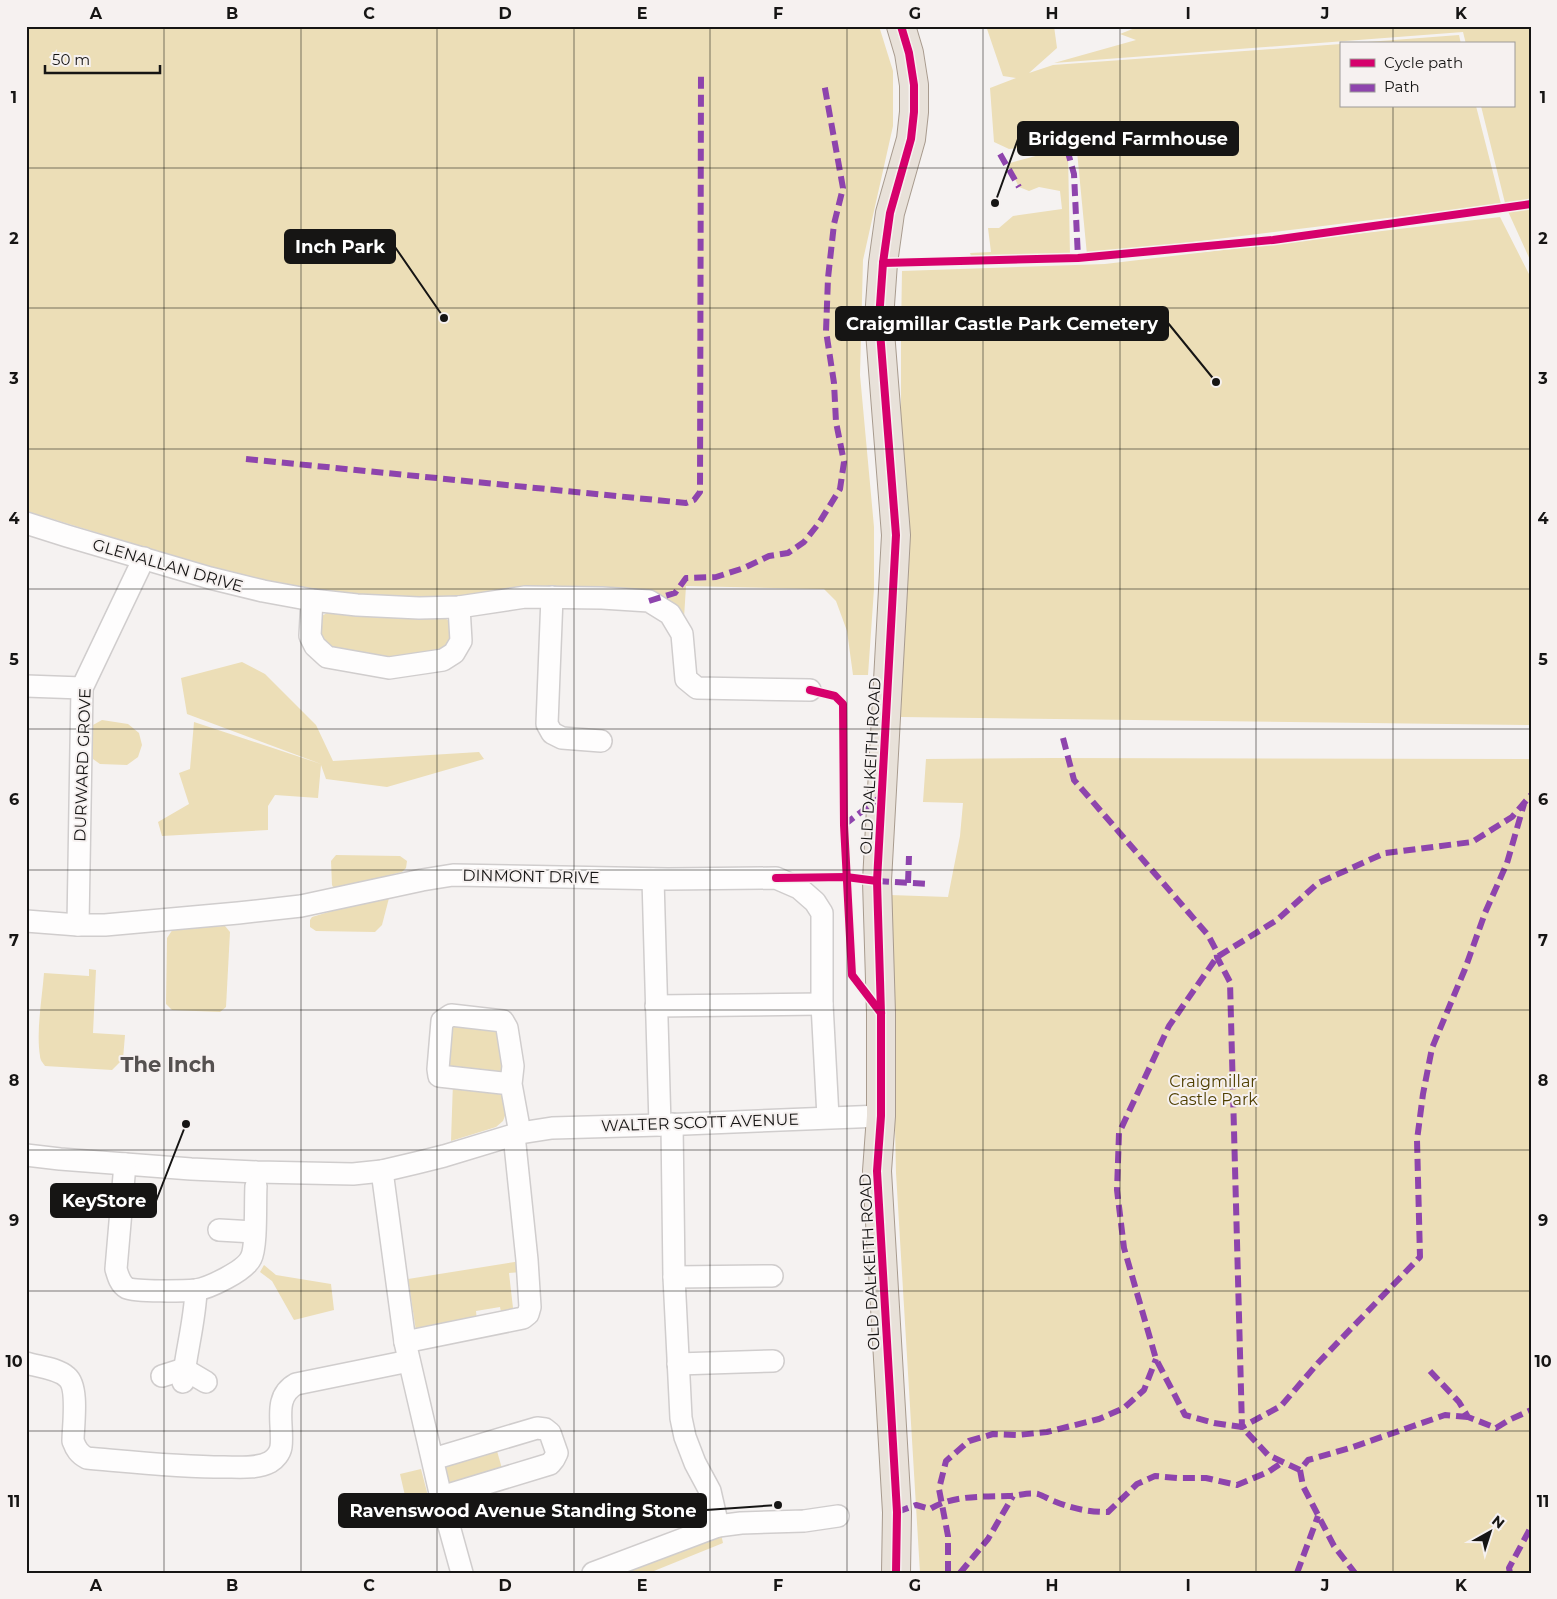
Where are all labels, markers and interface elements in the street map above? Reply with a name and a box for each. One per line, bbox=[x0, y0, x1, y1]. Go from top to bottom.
text: A bbox=[89, 4, 103, 23]
text: B bbox=[226, 4, 238, 23]
text: C bbox=[363, 4, 375, 23]
text: D bbox=[498, 4, 512, 23]
text: E bbox=[637, 4, 647, 23]
text: F bbox=[773, 4, 783, 23]
text: G bbox=[909, 4, 921, 23]
text: H bbox=[1046, 4, 1058, 23]
text: I bbox=[1185, 4, 1191, 23]
text: J bbox=[1320, 4, 1329, 23]
text: K bbox=[1455, 4, 1468, 23]
scale bar bbox=[45, 42, 160, 74]
legend bbox=[1340, 42, 1514, 108]
text: 50 m bbox=[52, 50, 90, 69]
text: Cycle path bbox=[1384, 53, 1463, 72]
text: Path bbox=[1384, 77, 1420, 96]
text: 1 bbox=[11, 88, 17, 107]
text: 1 bbox=[1540, 88, 1546, 107]
callout: Bridgend Farmhouse bbox=[1018, 122, 1238, 155]
text: Bridgend Farmhouse bbox=[1028, 128, 1228, 150]
text: 2 bbox=[9, 229, 19, 248]
text: 2 bbox=[1538, 229, 1548, 248]
callout: Inch Park bbox=[285, 230, 395, 263]
text: Inch Park bbox=[295, 236, 385, 258]
callout: Craigmillar Castle Park Cemetery bbox=[836, 307, 1168, 340]
text: Craigmillar Castle Park Cemetery bbox=[846, 313, 1158, 335]
text: 3 bbox=[8, 369, 19, 388]
text: 3 bbox=[1537, 369, 1548, 388]
text: 4 bbox=[8, 509, 20, 528]
text: 4 bbox=[1537, 509, 1549, 528]
street label: GLENALLAN DRIVE bbox=[90, 535, 245, 596]
text: 5 bbox=[9, 650, 19, 669]
text: 5 bbox=[1538, 650, 1548, 669]
street label: OLD DALKEITH ROAD bbox=[856, 677, 885, 855]
street label: DURWARD GROVE bbox=[70, 688, 95, 842]
text: 6 bbox=[9, 790, 19, 809]
text: 6 bbox=[1538, 790, 1548, 809]
street label: DINMONT DRIVE bbox=[462, 866, 600, 887]
text: 7 bbox=[9, 931, 19, 950]
text: 7 bbox=[1538, 931, 1548, 950]
district label: The Inch bbox=[120, 1052, 216, 1077]
text: 8 bbox=[9, 1071, 19, 1090]
text: 8 bbox=[1538, 1071, 1548, 1090]
park label: Craigmillar Castle Park bbox=[1168, 1072, 1258, 1109]
street label: WALTER SCOTT AVENUE bbox=[601, 1110, 799, 1135]
street label: OLD DALKEITH ROAD bbox=[855, 1173, 884, 1351]
callout: KeyStore bbox=[51, 1184, 156, 1217]
text: KeyStore bbox=[62, 1190, 146, 1212]
text: 9 bbox=[9, 1211, 19, 1230]
text: 9 bbox=[1538, 1211, 1548, 1230]
text: 10 bbox=[5, 1352, 23, 1371]
text: 10 bbox=[1534, 1352, 1552, 1371]
text: 11 bbox=[8, 1492, 20, 1511]
text: 11 bbox=[1537, 1492, 1549, 1511]
callout: Ravenswood Avenue Standing Stone bbox=[339, 1494, 706, 1527]
text: Ravenswood Avenue Standing Stone bbox=[349, 1500, 697, 1522]
north arrow bbox=[1464, 1506, 1514, 1556]
text: N bbox=[1488, 1511, 1508, 1532]
text: A bbox=[89, 1576, 103, 1595]
text: B bbox=[226, 1576, 238, 1595]
text: C bbox=[363, 1576, 375, 1595]
text: D bbox=[498, 1576, 512, 1595]
text: E bbox=[637, 1576, 647, 1595]
text: F bbox=[773, 1576, 783, 1595]
text: G bbox=[909, 1576, 921, 1595]
text: H bbox=[1046, 1576, 1058, 1595]
text: I bbox=[1185, 1576, 1191, 1595]
text: J bbox=[1320, 1576, 1329, 1595]
text: K bbox=[1455, 1576, 1468, 1595]

